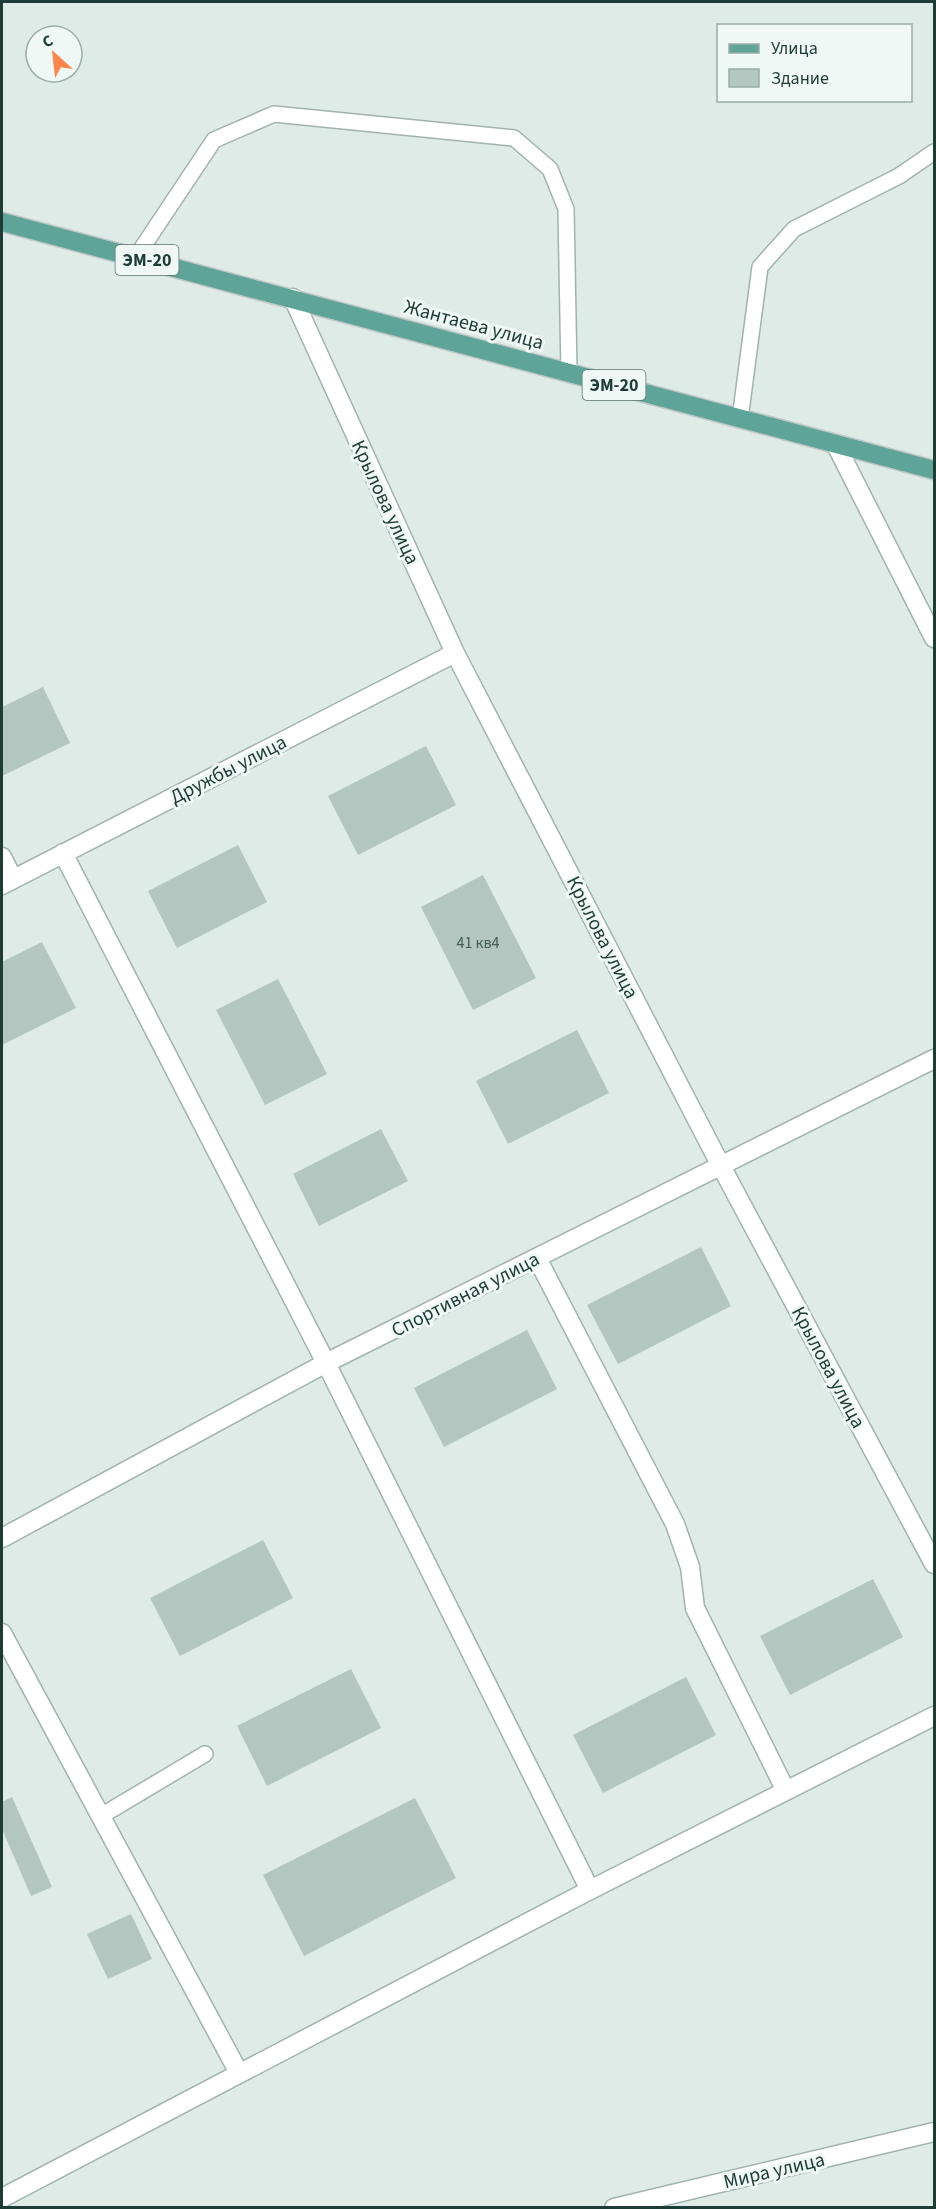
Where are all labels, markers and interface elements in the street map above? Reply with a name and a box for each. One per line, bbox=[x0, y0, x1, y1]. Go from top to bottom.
north arrow bbox=[24, 24, 84, 84]
legend bbox=[717, 24, 912, 102]
text: С bbox=[39, 30, 57, 53]
text: Улица bbox=[771, 36, 818, 61]
text: Здание bbox=[771, 66, 829, 91]
road number: ЭМ-20 bbox=[116, 245, 178, 275]
street label: Жантаева улица bbox=[401, 293, 547, 357]
road number: ЭМ-20 bbox=[582, 370, 646, 400]
street label: Крылова улица bbox=[344, 436, 426, 569]
street label: Дружбы улица bbox=[165, 728, 292, 811]
street label: Крылова улица bbox=[559, 871, 645, 1004]
house number: 41 кв4 bbox=[456, 932, 500, 954]
street label: Спортивная улица bbox=[387, 1245, 544, 1344]
street label: Крылова улица bbox=[784, 1302, 872, 1433]
street label: Мира улица bbox=[721, 2146, 828, 2196]

